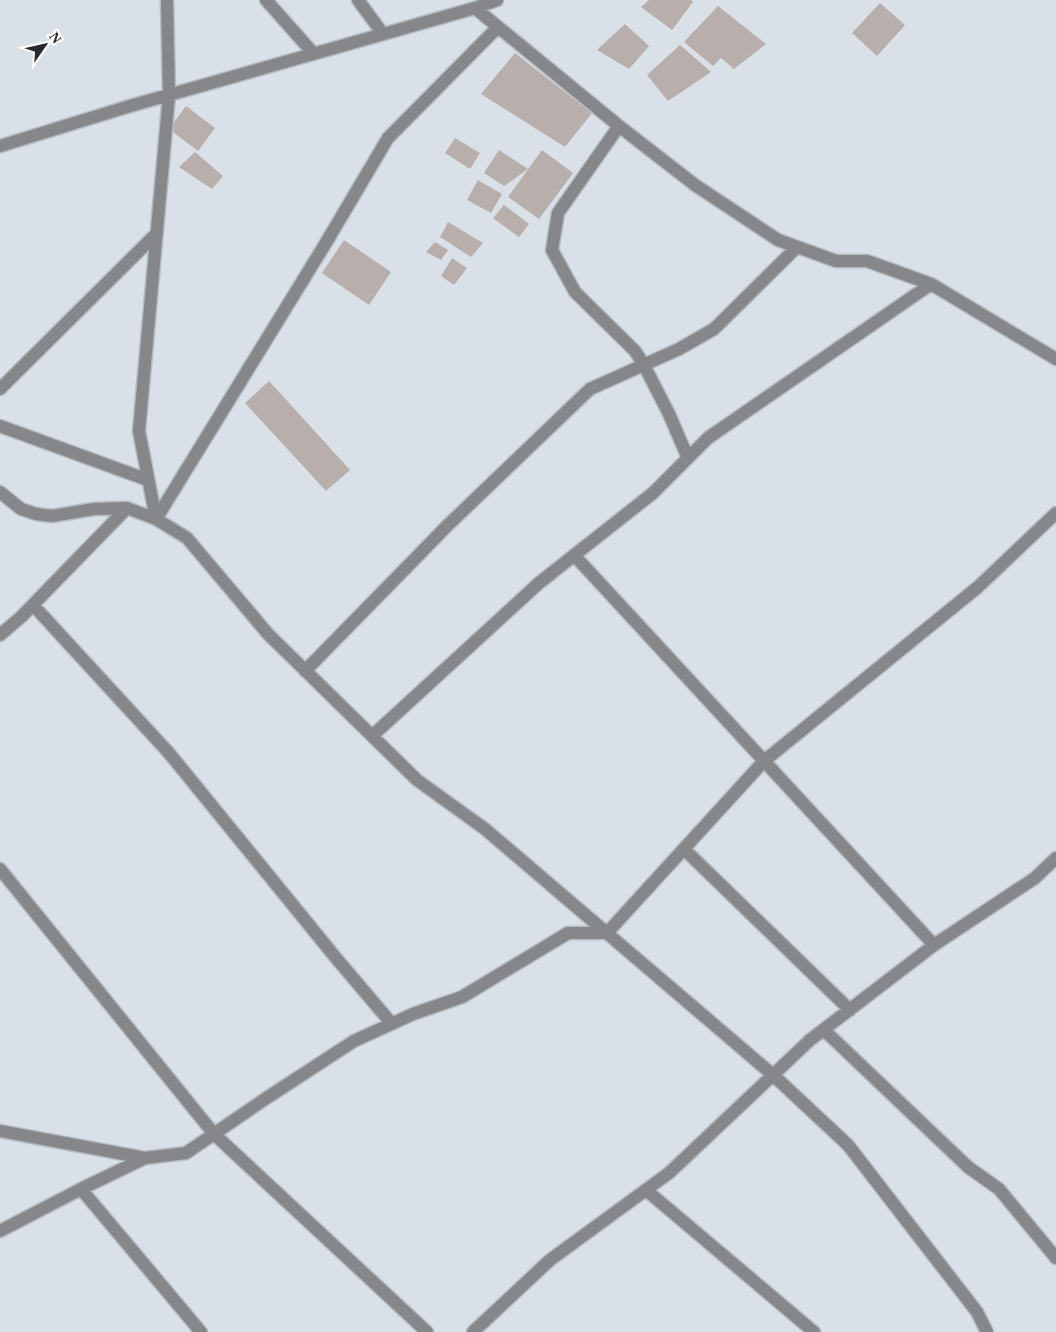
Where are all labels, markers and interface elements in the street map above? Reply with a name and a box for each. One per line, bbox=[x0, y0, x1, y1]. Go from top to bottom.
north arrow bbox=[20, 20, 70, 70]
text: N bbox=[46, 30, 64, 46]

